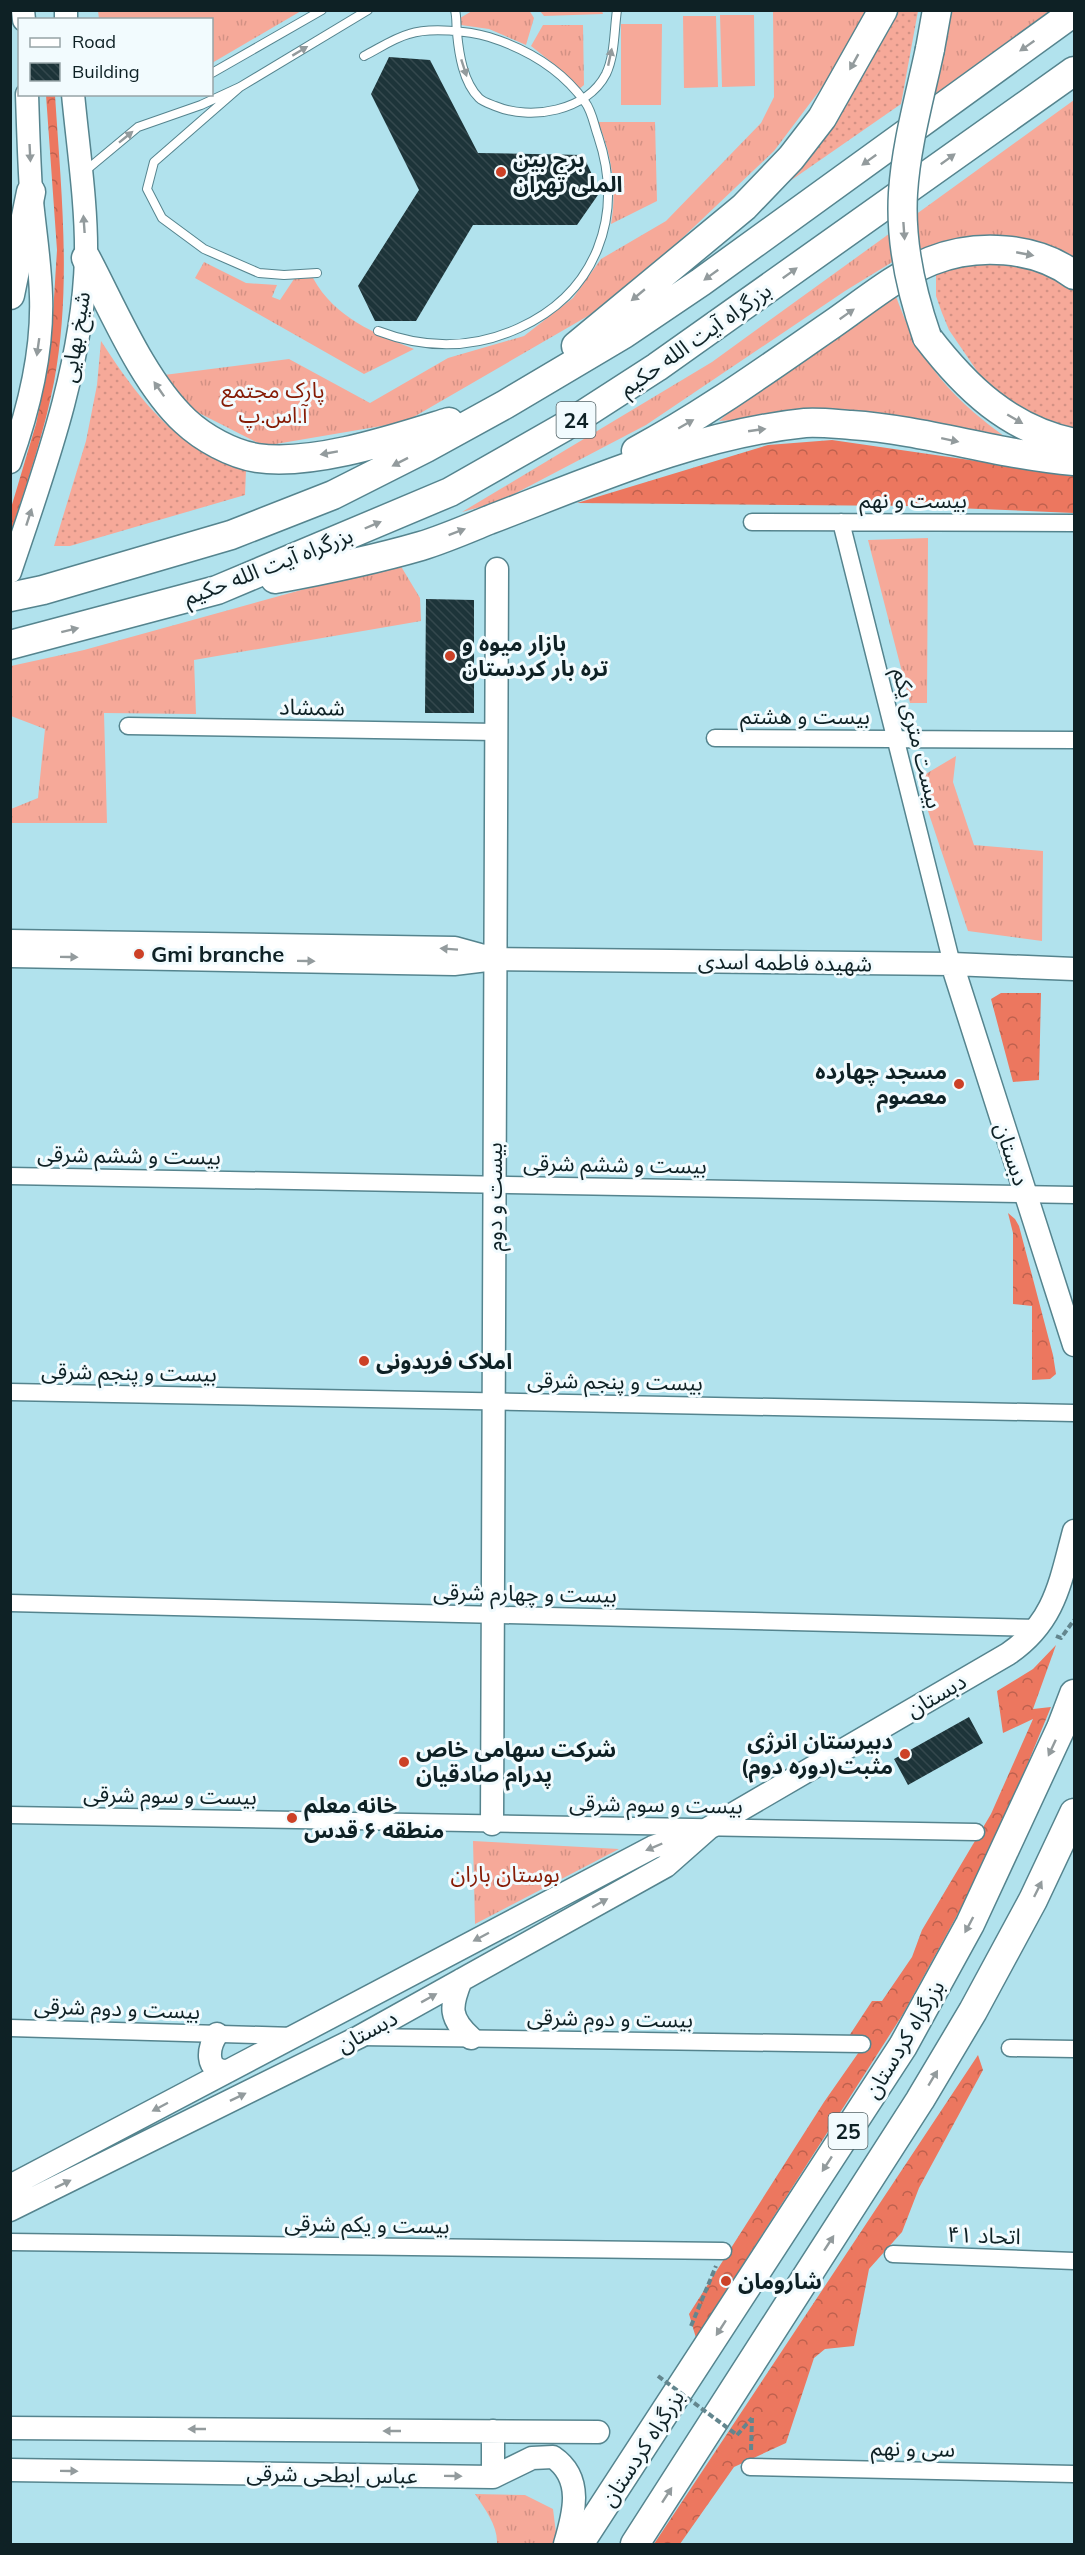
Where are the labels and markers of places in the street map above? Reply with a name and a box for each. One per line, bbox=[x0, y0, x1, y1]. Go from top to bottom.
place label: برج بین الملی تهران bbox=[513, 145, 623, 198]
marker: برج بین الملی تهران bbox=[494, 165, 508, 179]
place label: بازار میوه و تره بار کردستان bbox=[462, 629, 608, 682]
marker: بازار میوه و تره بار کردستان bbox=[443, 649, 457, 663]
place label: Gmi branche bbox=[151, 940, 284, 968]
marker: Gmi branche bbox=[132, 947, 146, 961]
place label: مسجد چهارده معصوم bbox=[815, 1057, 947, 1113]
marker: مسجد چهارده معصوم bbox=[952, 1077, 966, 1091]
place label: املاک فریدونی bbox=[376, 1347, 512, 1375]
marker: املاک فریدونی bbox=[357, 1354, 371, 1368]
place label: دبیرستان انرژی مثبت(دوره دوم) bbox=[741, 1727, 893, 1783]
place label: شرکت سهامی خاص پدرام صادقیان bbox=[416, 1735, 616, 1791]
marker: دبیرستان انرژی مثبت(دوره دوم) bbox=[898, 1747, 912, 1761]
marker: شرکت سهامی خاص پدرام صادقیان bbox=[397, 1755, 411, 1769]
place label: خانه معلم منطقه ۶ قدس bbox=[304, 1791, 444, 1844]
marker: خانه معلم منطقه ۶ قدس bbox=[285, 1811, 299, 1825]
place label: شارومان bbox=[738, 2267, 822, 2295]
marker: شارومان bbox=[719, 2274, 733, 2288]

